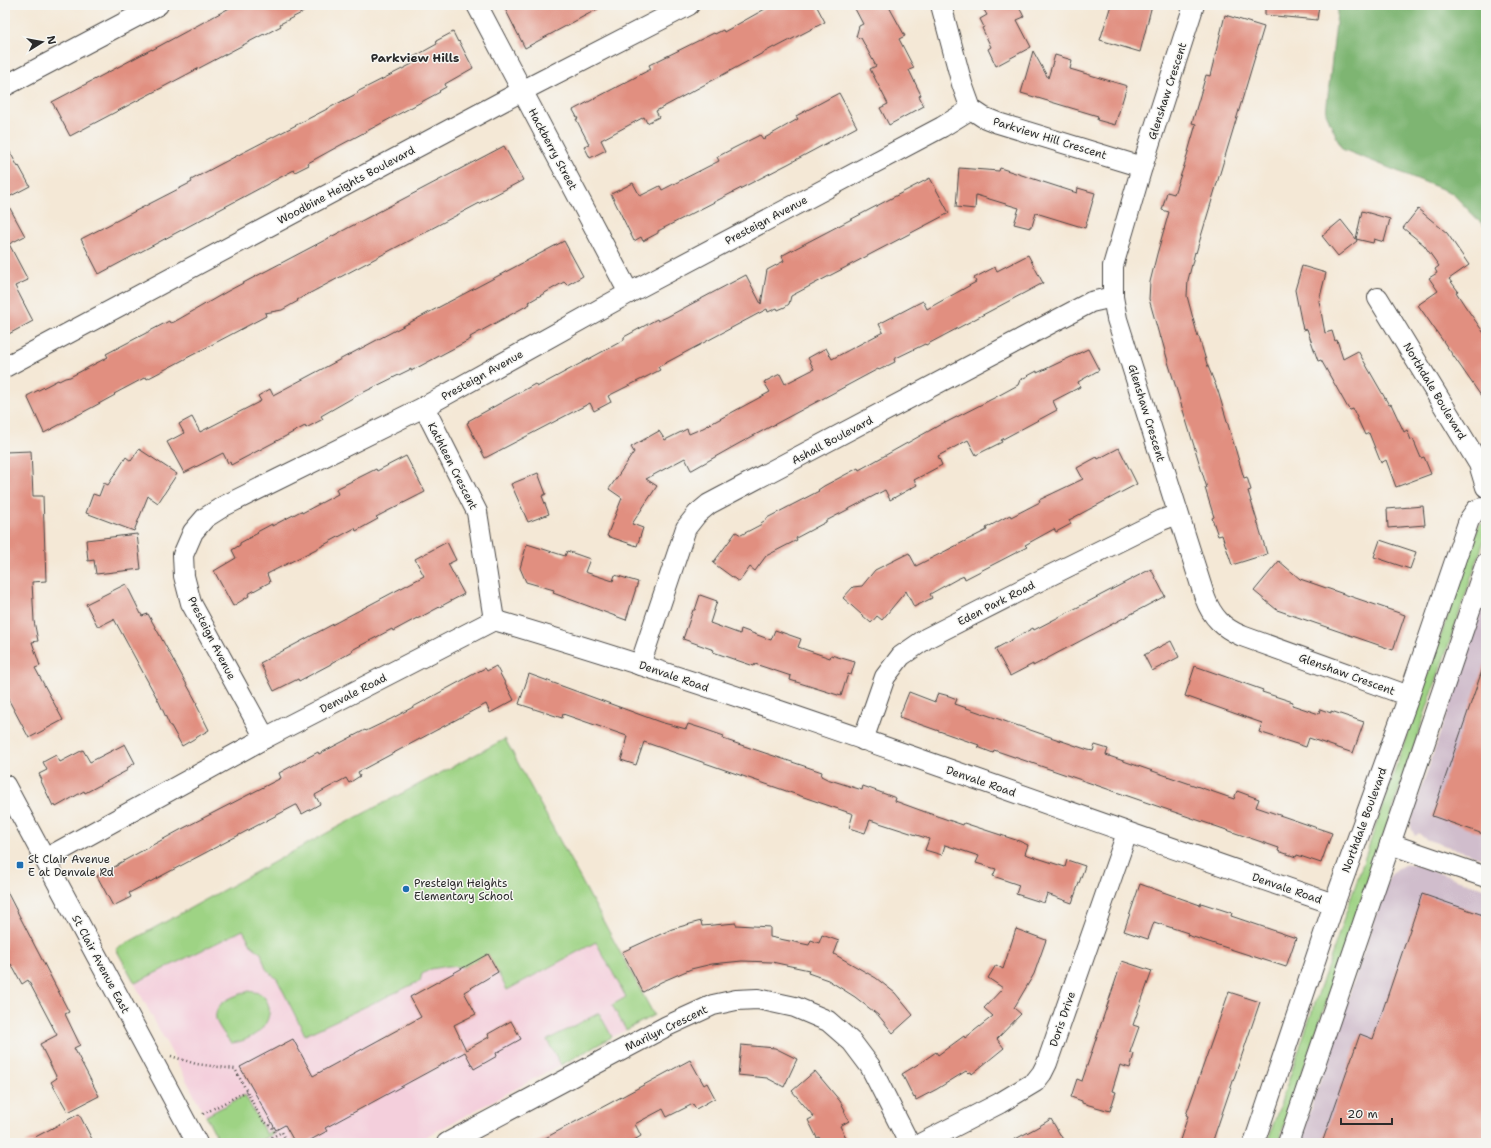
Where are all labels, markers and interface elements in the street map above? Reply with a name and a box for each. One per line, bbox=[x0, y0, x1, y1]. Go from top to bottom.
north arrow bbox=[22, 22, 62, 62]
text: N bbox=[43, 34, 60, 46]
street label: Glenshaw Crescent bbox=[1145, 40, 1190, 142]
district label: Parkview Hills bbox=[371, 50, 459, 66]
street label: Hackberry Street bbox=[525, 106, 581, 193]
street label: Parkview Hill Crescent bbox=[991, 114, 1109, 163]
street label: Woodbine Heights Boulevard bbox=[275, 143, 418, 228]
street label: Presteign Avenue bbox=[722, 192, 810, 249]
street label: Northdale Boulevard bbox=[1400, 340, 1470, 443]
street label: Presteign Avenue bbox=[439, 347, 526, 404]
street label: Glenshaw Crescent bbox=[1125, 362, 1169, 464]
street label: Ashall Boulevard bbox=[789, 413, 875, 468]
street label: Kathleen Crescent bbox=[424, 420, 481, 513]
street label: Eden Park Road bbox=[955, 577, 1037, 629]
street label: Presteign Avenue bbox=[184, 594, 239, 682]
street label: Glenshaw Crescent bbox=[1297, 650, 1397, 699]
street label: Denvale Road bbox=[637, 657, 711, 695]
street label: Denvale Road bbox=[317, 670, 389, 717]
street label: Denvale Road bbox=[944, 762, 1018, 800]
street label: Northdale Boulevard bbox=[1338, 765, 1390, 875]
place label: St Clair Avenue E at Denvale Rd bbox=[28, 852, 114, 880]
marker: St Clair Avenue E at Denvale Rd bbox=[15, 860, 25, 870]
street label: Denvale Road bbox=[1250, 869, 1324, 907]
place label: Presteign Heights Elementary School bbox=[414, 876, 514, 904]
marker: Presteign Heights Elementary School bbox=[401, 884, 411, 894]
street label: St Clair Avenue East bbox=[68, 912, 133, 1016]
street label: Doris Drive bbox=[1046, 989, 1079, 1049]
street label: Marilyn Crescent bbox=[622, 1002, 710, 1055]
scale bar bbox=[1341, 1100, 1392, 1126]
text: 20 m bbox=[1347, 1106, 1378, 1122]

